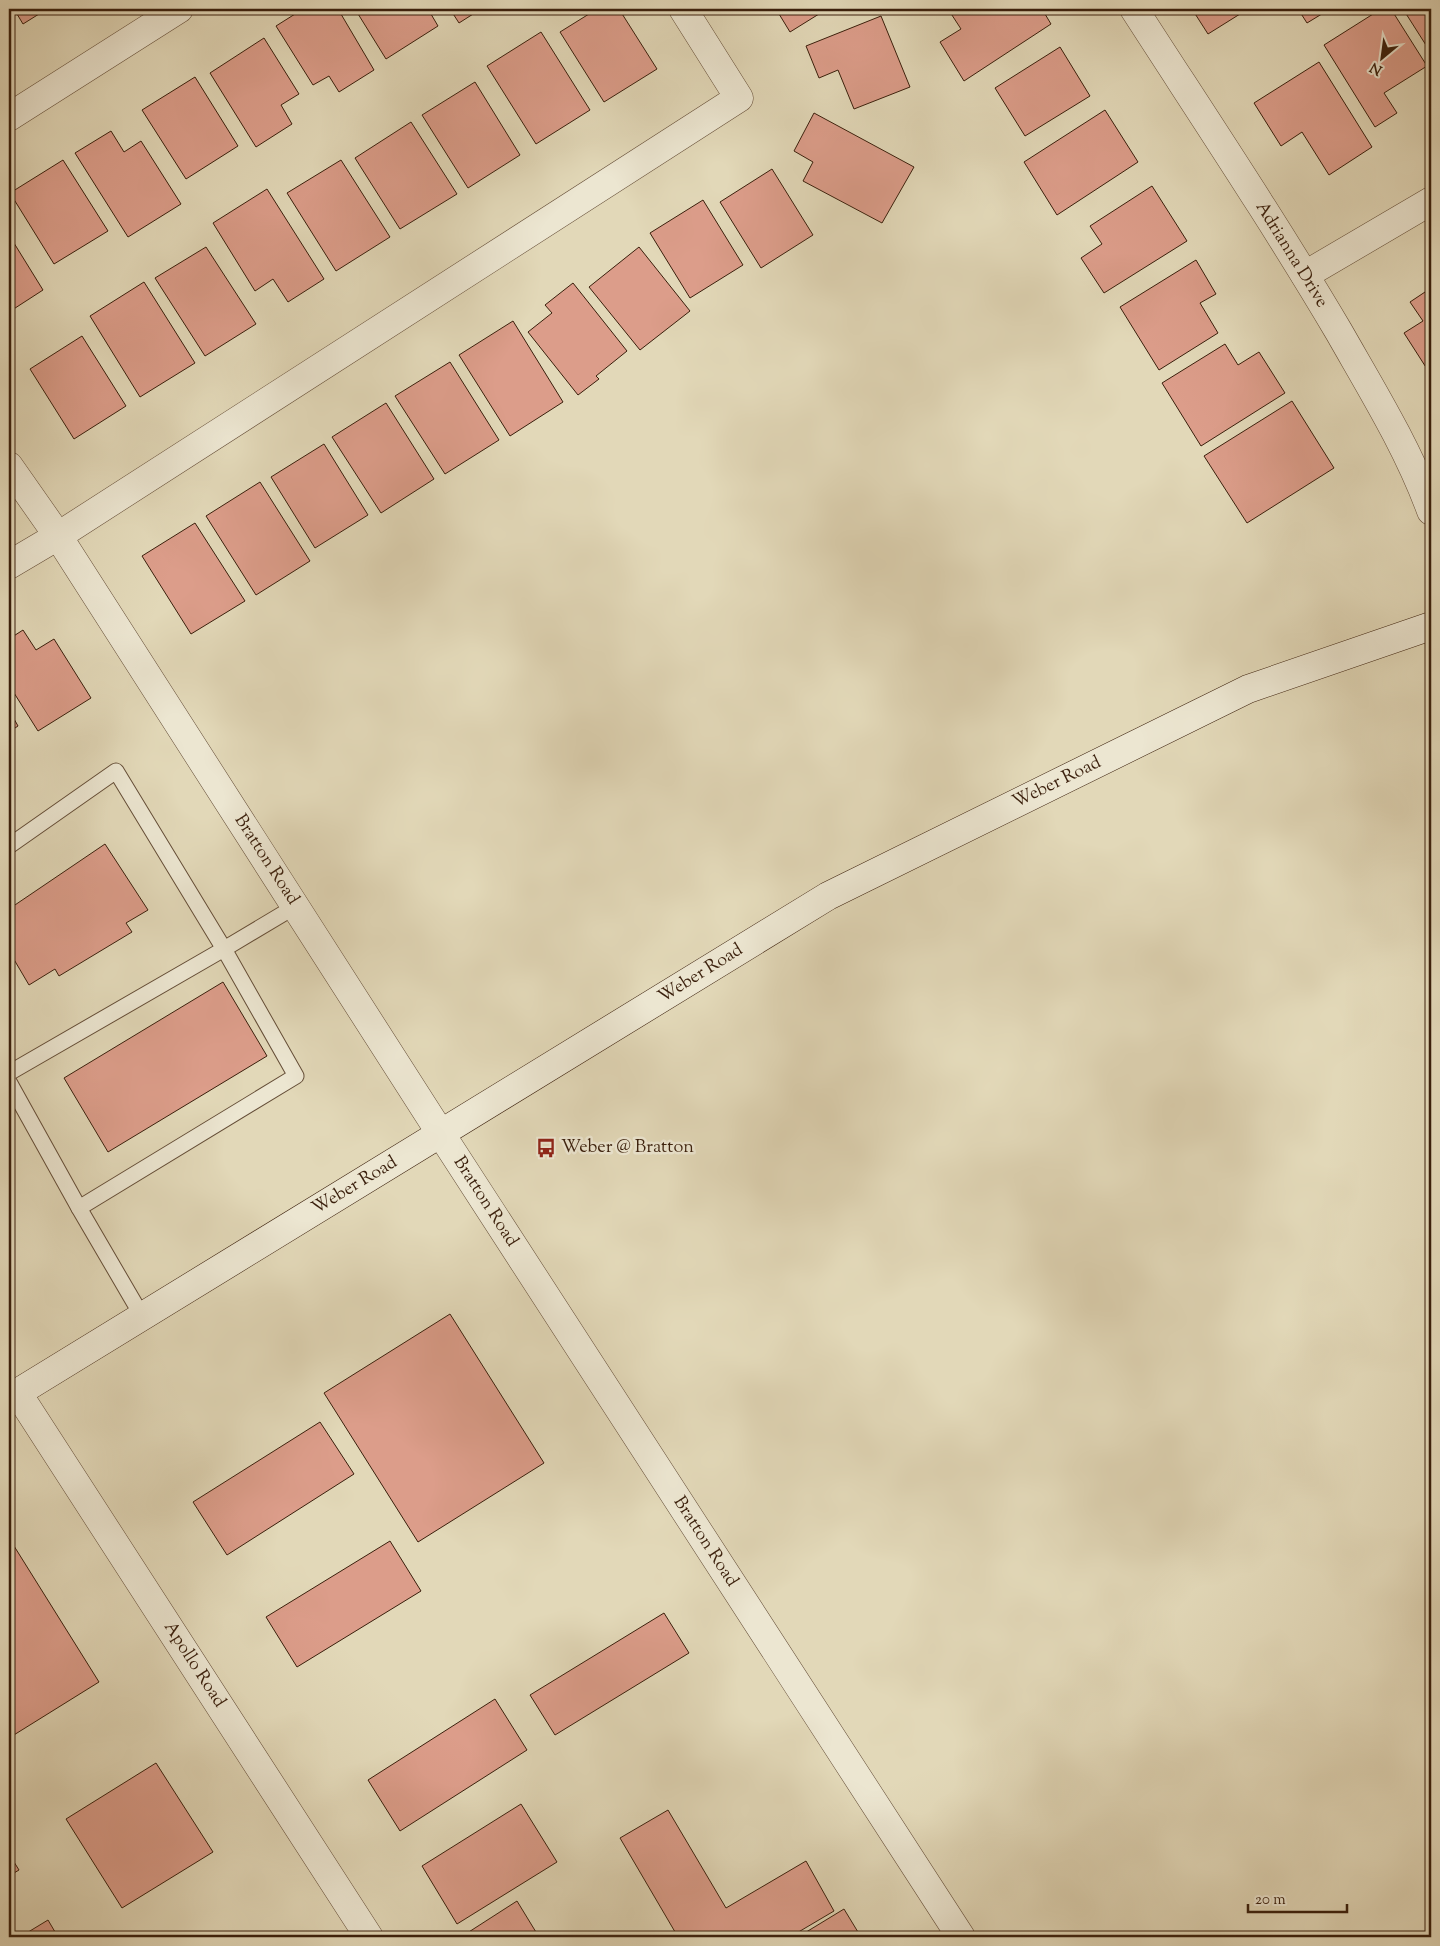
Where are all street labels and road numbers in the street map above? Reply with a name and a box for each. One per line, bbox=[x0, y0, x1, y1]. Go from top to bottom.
street label: Adrianna Drive bbox=[1248, 197, 1334, 313]
street label: Weber Road bbox=[1008, 750, 1106, 816]
street label: Bratton Road bbox=[227, 810, 305, 910]
street label: Weber Road bbox=[654, 938, 748, 1010]
street label: Weber Road bbox=[307, 1150, 403, 1222]
street label: Bratton Road bbox=[446, 1152, 524, 1252]
street label: Bratton Road bbox=[666, 1492, 744, 1592]
street label: Apollo Road bbox=[156, 1617, 232, 1713]

